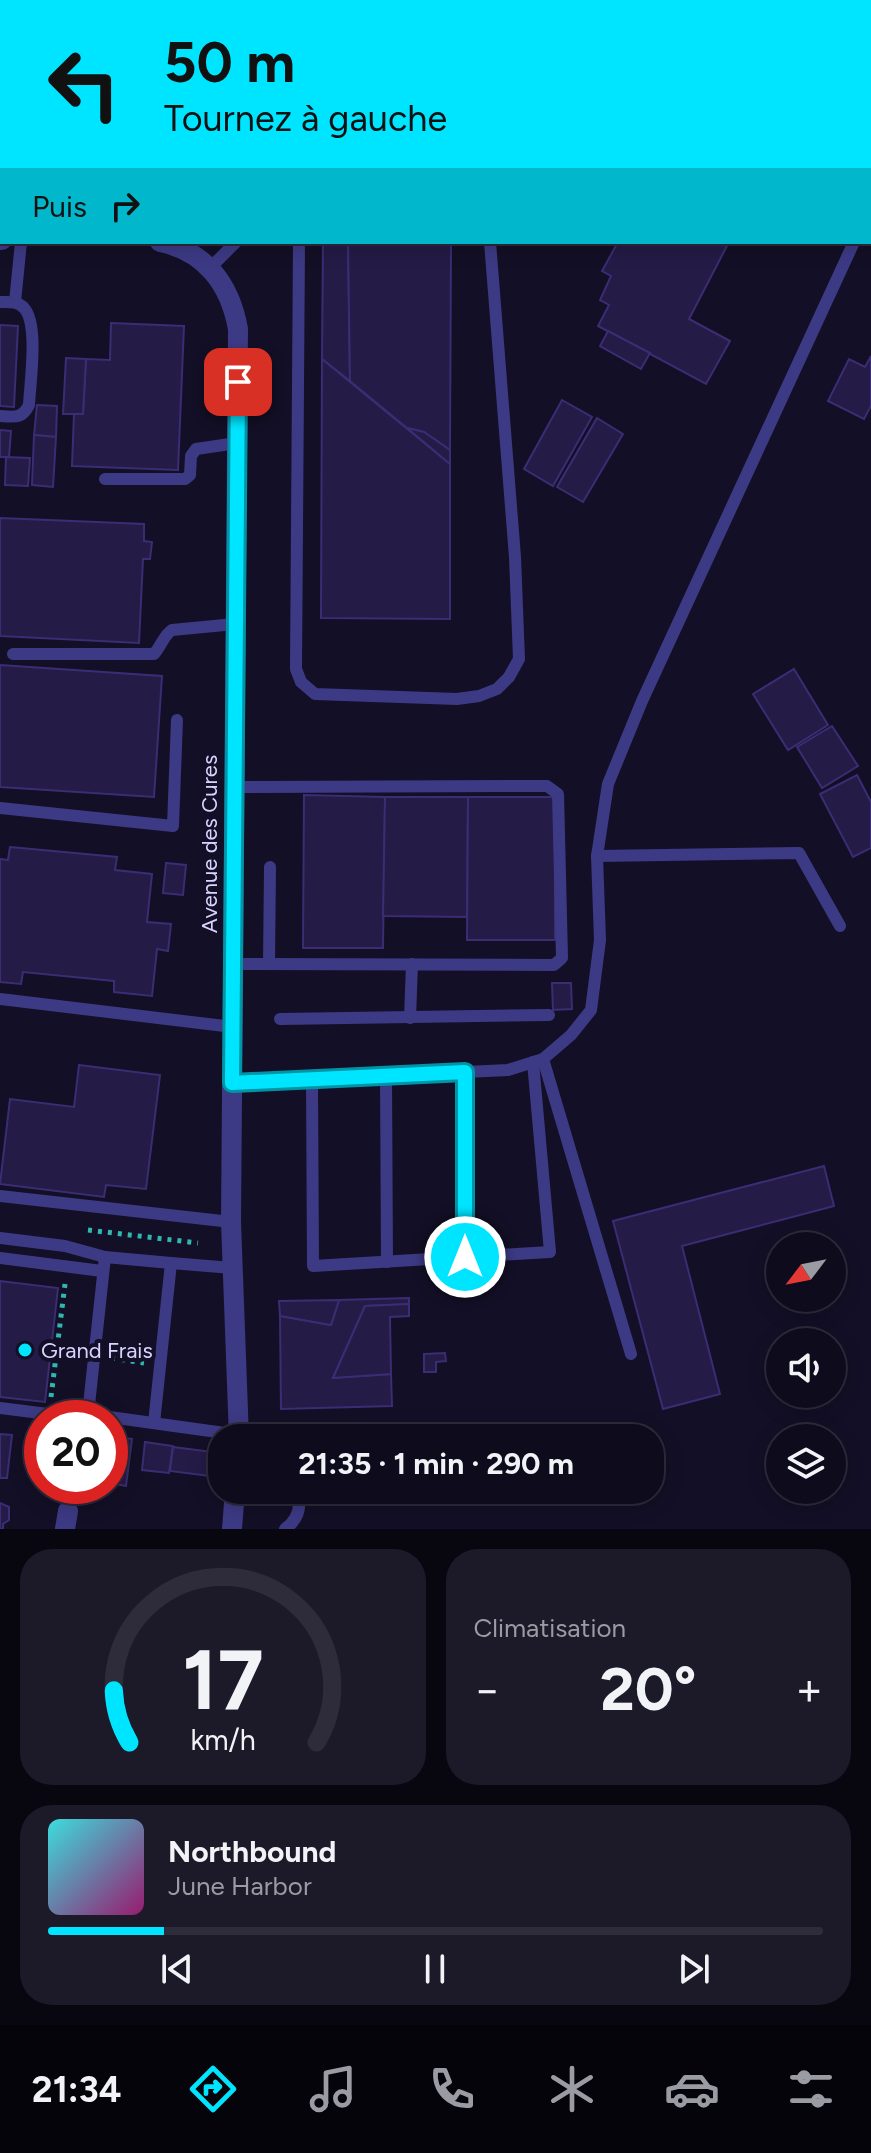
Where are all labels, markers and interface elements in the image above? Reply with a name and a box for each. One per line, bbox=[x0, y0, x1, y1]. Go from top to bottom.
text: 50 m bbox=[164, 29, 295, 96]
icon: left bbox=[32, 32, 136, 136]
text: Tournez à gauche bbox=[164, 97, 447, 140]
icon: right bbox=[103, 184, 147, 228]
text: Puis bbox=[32, 188, 87, 225]
pin bbox=[204, 348, 272, 416]
icon: arrive bbox=[216, 360, 260, 404]
street label: Avenue des Cures bbox=[196, 755, 223, 933]
position arrow bbox=[423, 1215, 507, 1299]
north arrow bbox=[766, 1232, 846, 1312]
map controls bbox=[766, 1232, 846, 1504]
button: sound bbox=[766, 1328, 846, 1408]
place label: Grand Frais bbox=[41, 1337, 153, 1364]
marker: Grand Frais bbox=[16, 1341, 34, 1359]
speed limit sign: 20 bbox=[24, 1400, 128, 1504]
button: layers bbox=[766, 1424, 846, 1504]
text: 21:35 · 1 min · 290 m bbox=[298, 1445, 574, 1482]
text: Climatisation bbox=[474, 1612, 626, 1644]
text: 17 bbox=[182, 1630, 263, 1730]
text: 20° bbox=[600, 1653, 696, 1725]
text: − bbox=[474, 1663, 501, 1716]
text: + bbox=[796, 1663, 823, 1716]
text: km/h bbox=[190, 1723, 255, 1757]
text: Northbound bbox=[168, 1833, 336, 1870]
text: June Harbor bbox=[168, 1870, 312, 1902]
icon: previous bbox=[155, 1947, 199, 1991]
icon: pause bbox=[413, 1947, 457, 1991]
icon: next bbox=[672, 1947, 716, 1991]
icon: directions bbox=[185, 2061, 241, 2117]
icon: music bbox=[305, 2061, 361, 2117]
icon: phone bbox=[424, 2061, 480, 2117]
icon: climate bbox=[544, 2061, 600, 2117]
icon: car bbox=[664, 2061, 720, 2117]
icon: filters bbox=[783, 2061, 839, 2117]
text: 21:34 bbox=[32, 2068, 121, 2111]

